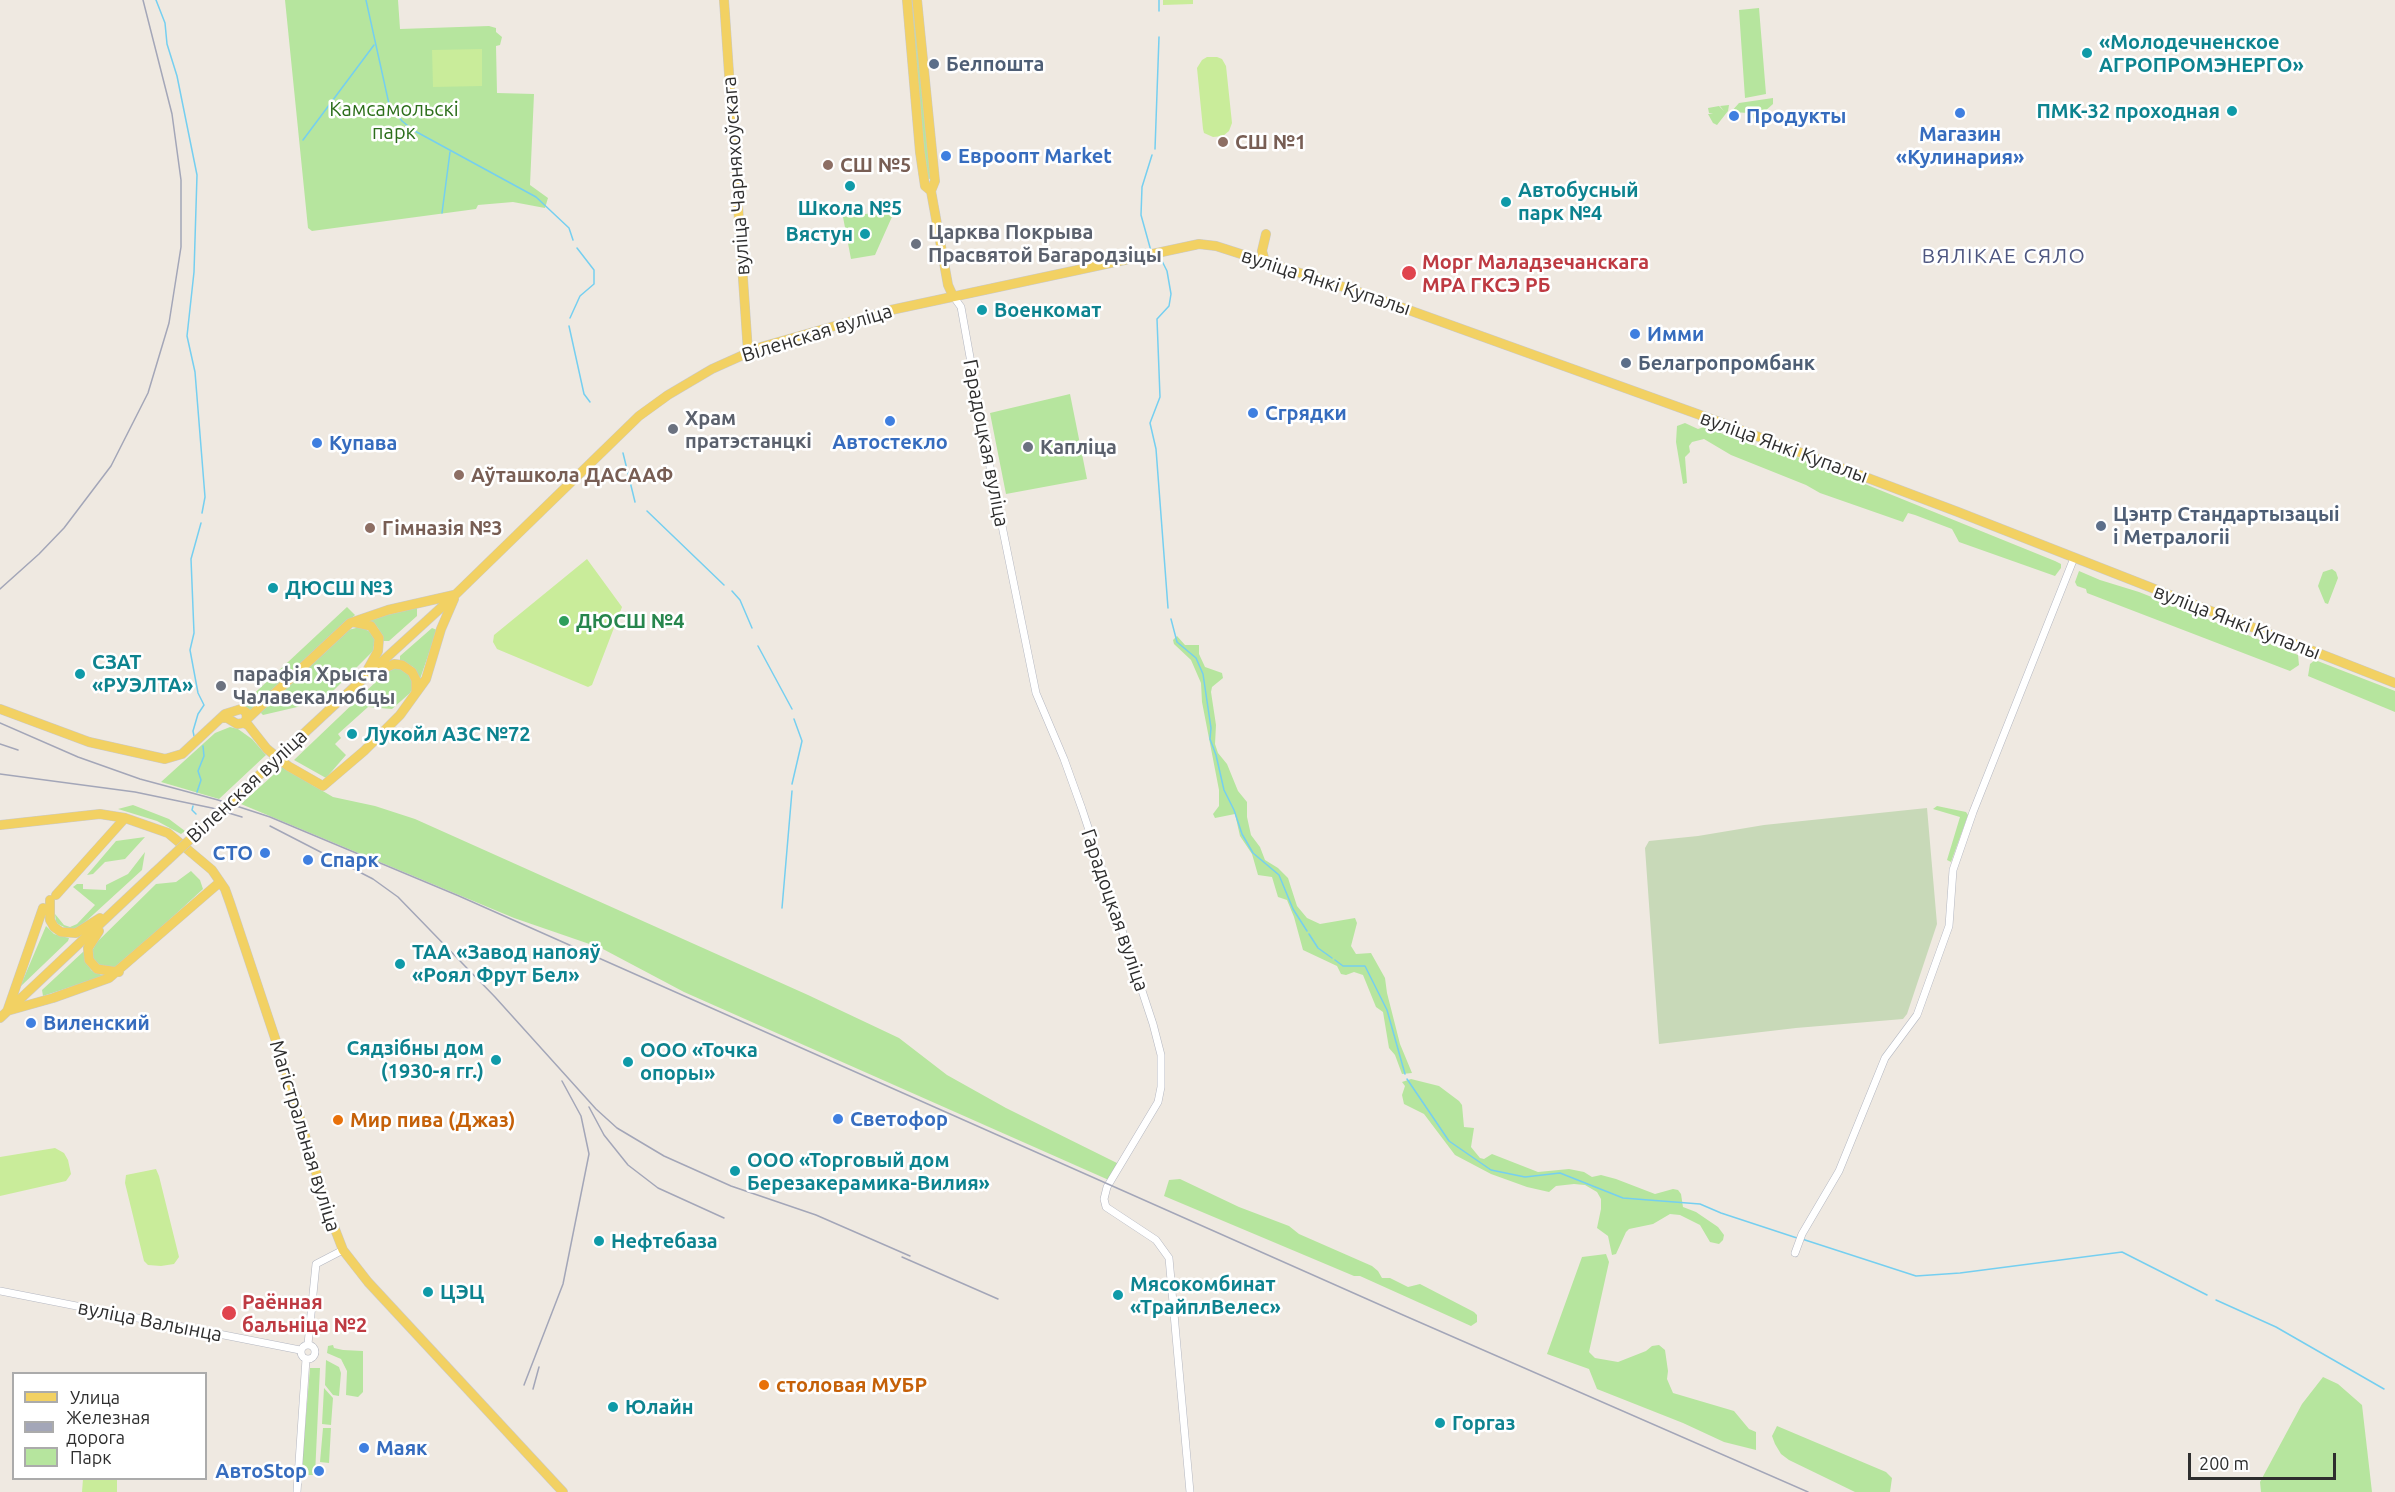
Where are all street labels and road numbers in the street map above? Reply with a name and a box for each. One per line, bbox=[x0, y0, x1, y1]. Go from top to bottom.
street label: вуліца Чарняхоўскага bbox=[717, 76, 755, 276]
street label: вуліца Янкі Купалы bbox=[1238, 243, 1414, 321]
street label: Віленская вуліца bbox=[739, 299, 895, 367]
street label: Гарадоцкая вуліца bbox=[958, 357, 1014, 529]
street label: вуліца Янкі Купалы bbox=[1697, 406, 1871, 488]
street label: вуліца Янкі Купалы bbox=[2150, 579, 2324, 665]
street label: Віленская вуліца bbox=[182, 724, 312, 848]
street label: Гарадоцкая вуліца bbox=[1076, 826, 1154, 994]
street label: Магістральная вуліца bbox=[264, 1037, 346, 1235]
street label: вуліца Валынца bbox=[76, 1295, 224, 1347]

